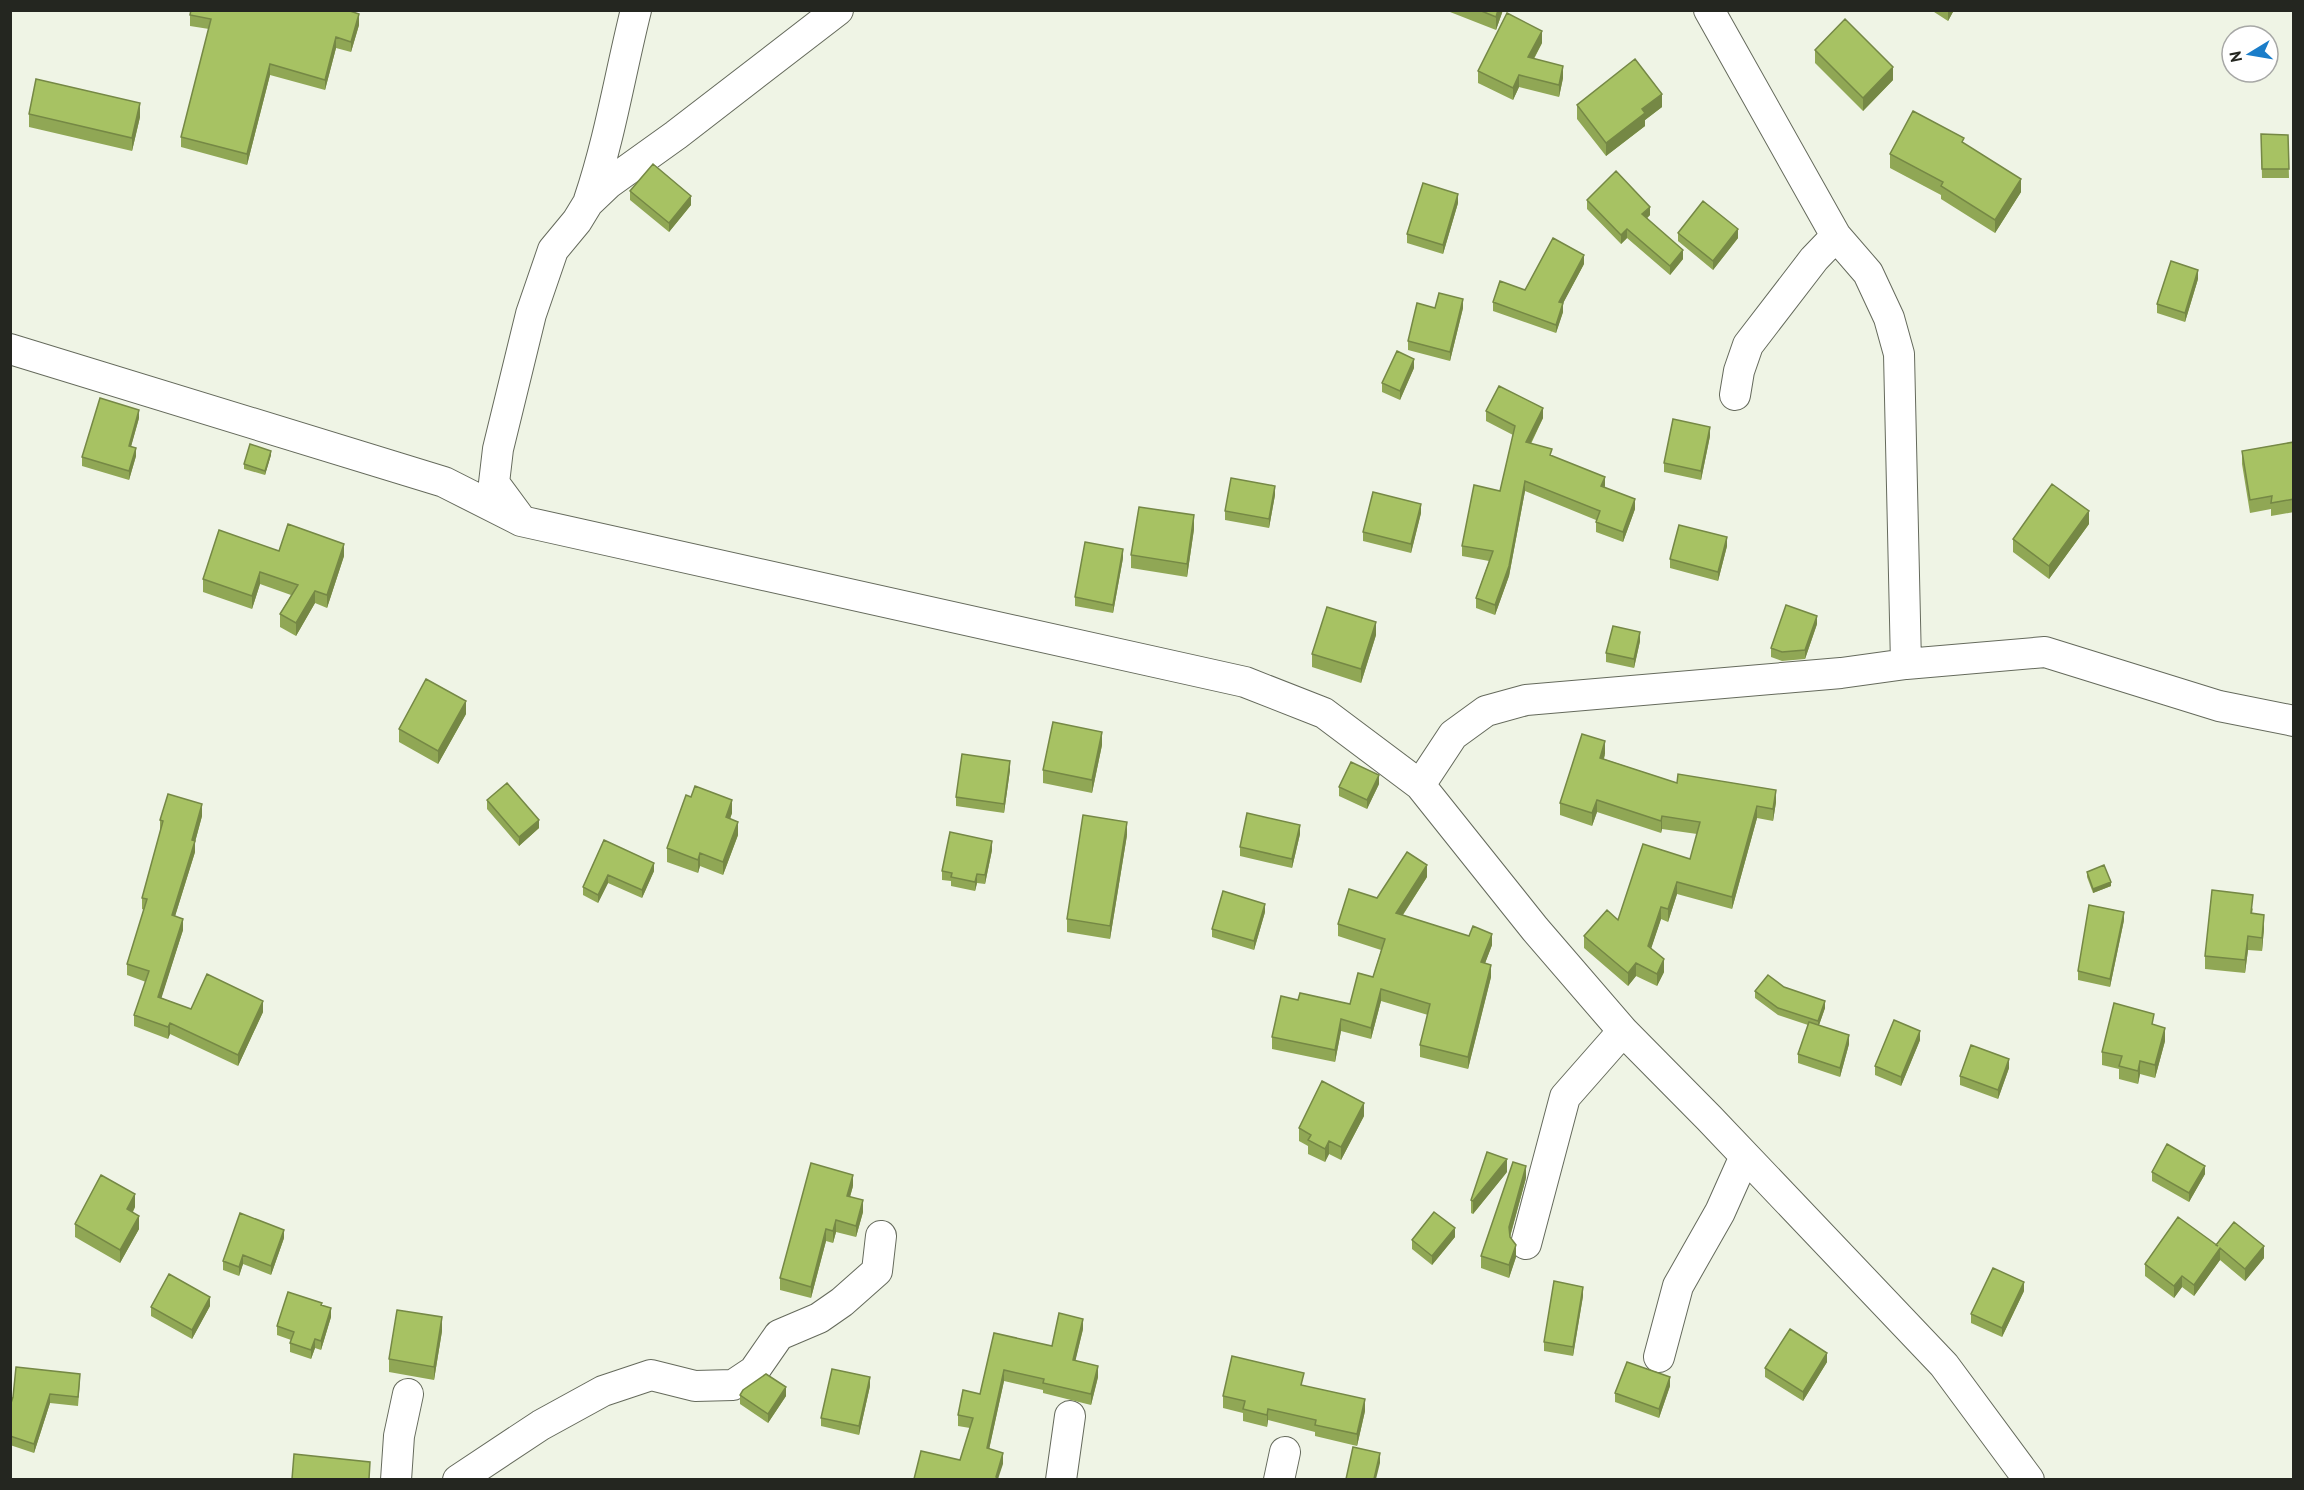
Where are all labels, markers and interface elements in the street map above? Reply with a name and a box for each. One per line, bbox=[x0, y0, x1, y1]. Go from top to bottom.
north arrow bbox=[2220, 24, 2280, 84]
text: N bbox=[2224, 50, 2246, 64]

